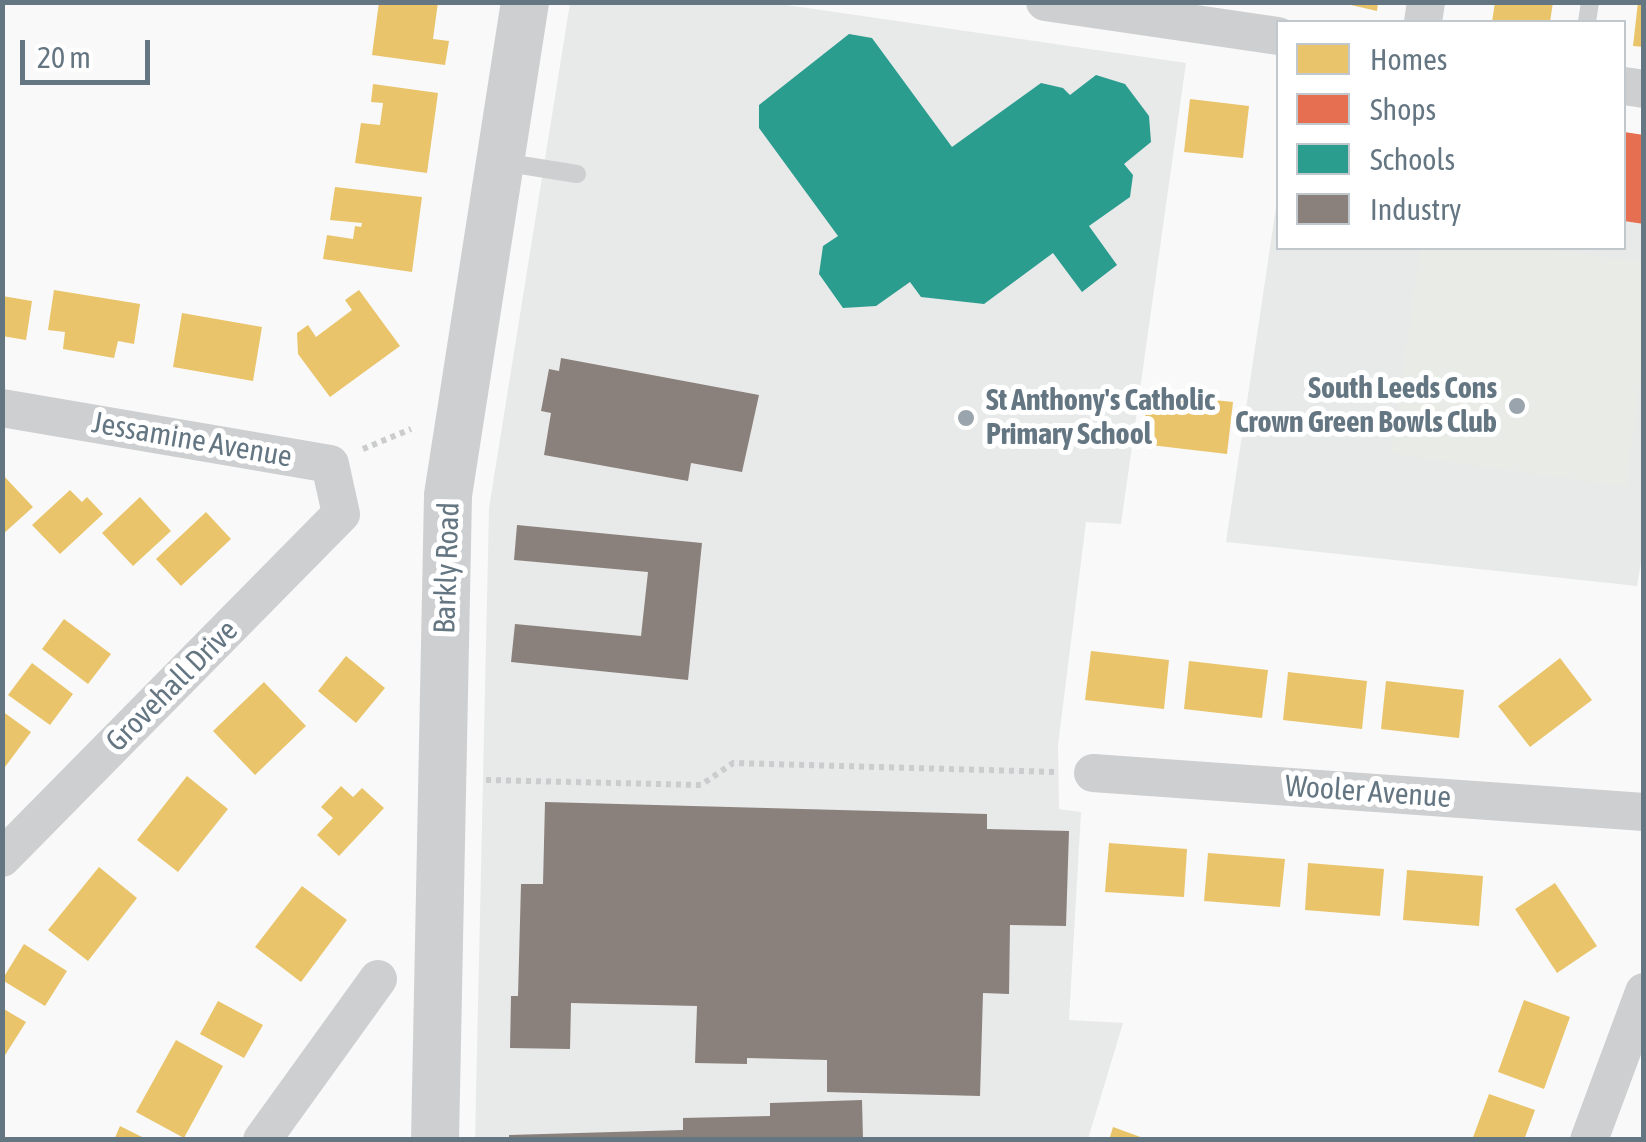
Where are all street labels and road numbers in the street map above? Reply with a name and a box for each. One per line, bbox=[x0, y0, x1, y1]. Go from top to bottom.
street label: Jessamine Avenue bbox=[89, 405, 295, 475]
street label: Barkly Road bbox=[427, 502, 467, 634]
street label: Grovehall Drive bbox=[99, 613, 245, 759]
street label: Wooler Avenue bbox=[1284, 768, 1452, 816]

